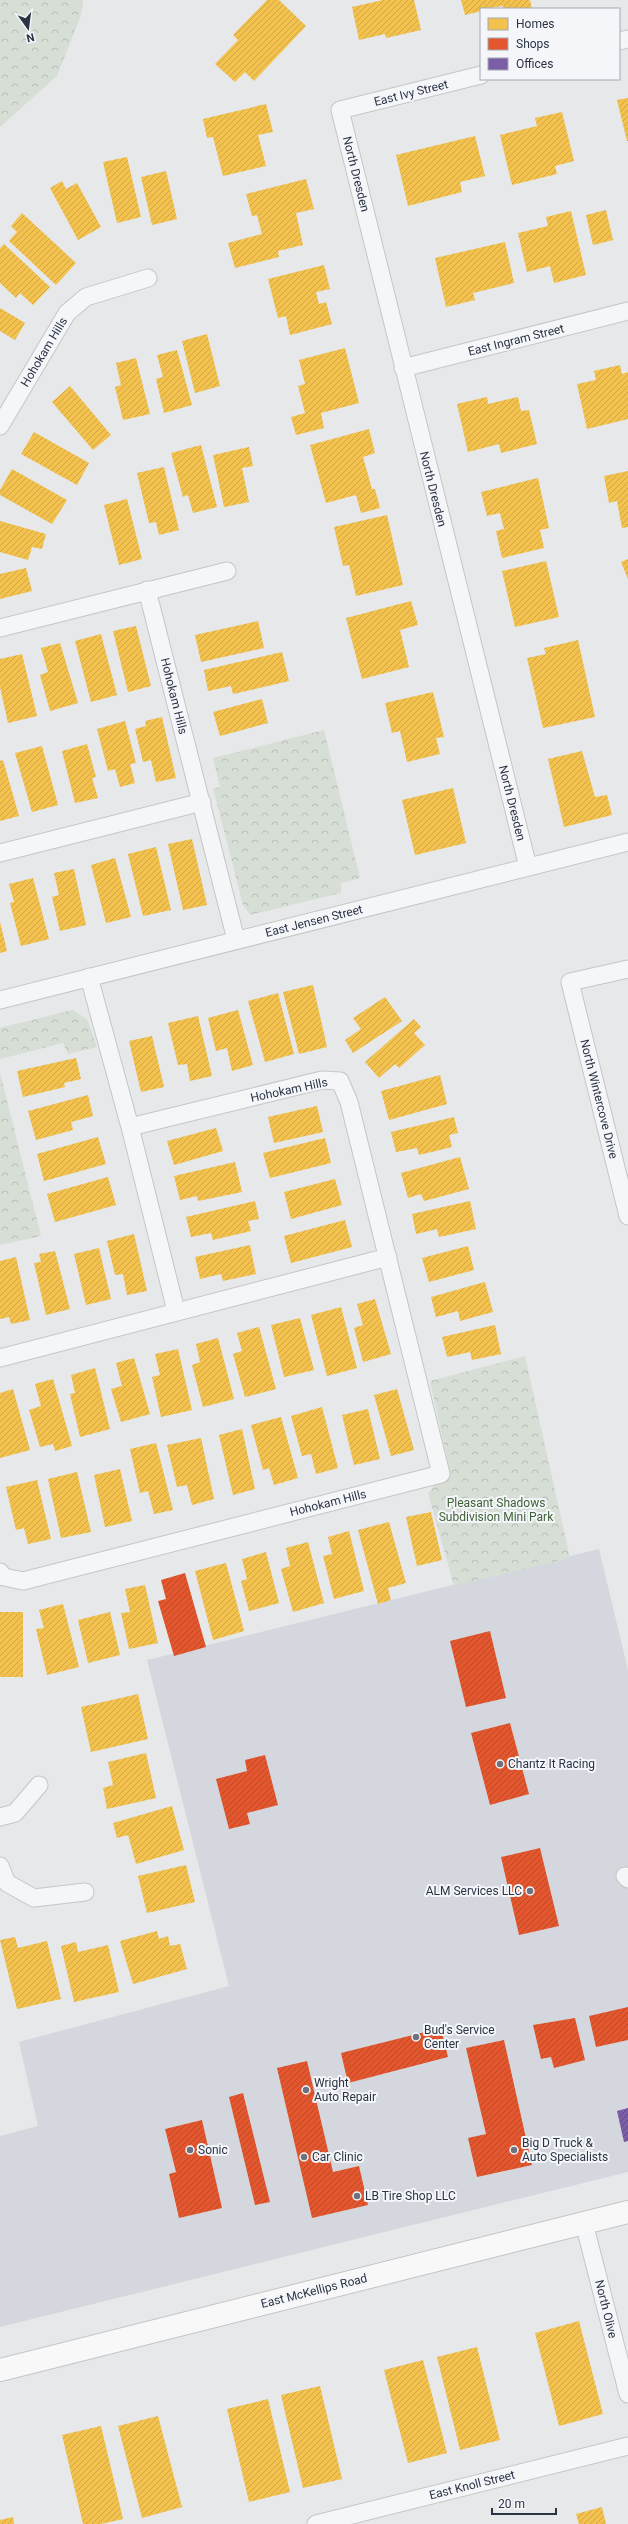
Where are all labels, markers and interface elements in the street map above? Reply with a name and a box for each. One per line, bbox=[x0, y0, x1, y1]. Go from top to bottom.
north arrow bbox=[8, 8, 48, 48]
legend bbox=[480, 8, 620, 80]
text: Homes bbox=[516, 17, 554, 31]
text: N bbox=[25, 30, 36, 45]
text: Shops bbox=[516, 37, 550, 51]
text: Offices bbox=[516, 57, 553, 71]
street label: East Ivy Street bbox=[373, 77, 450, 109]
street label: North Dresden bbox=[340, 135, 372, 213]
street label: Hohokam Hills bbox=[18, 315, 70, 389]
street label: East Ingram Street bbox=[466, 321, 566, 359]
street label: North Dresden bbox=[417, 450, 449, 528]
street label: Hohokam Hills bbox=[158, 656, 190, 736]
street label: North Dresden bbox=[496, 764, 528, 842]
street label: East Jensen Street bbox=[264, 902, 364, 940]
street label: North Wintercove Drive bbox=[577, 1038, 621, 1160]
street label: Hohokam Hills bbox=[249, 1075, 329, 1105]
street label: Hohokam Hills bbox=[288, 1487, 368, 1519]
park label: Pleasant Shadows Subdivision Mini Park bbox=[439, 1496, 554, 1524]
place label: Chantz It Racing bbox=[508, 1757, 595, 1771]
marker: Chantz It Racing bbox=[495, 1759, 505, 1769]
place label: ALM Services LLC bbox=[426, 1884, 522, 1898]
marker: ALM Services LLC bbox=[525, 1886, 535, 1896]
place label: Bud's Service Center bbox=[424, 2023, 495, 2051]
marker: Bud's Service Center bbox=[411, 2032, 421, 2042]
place label: Wright Auto Repair bbox=[314, 2076, 376, 2104]
marker: Wright Auto Repair bbox=[301, 2085, 311, 2095]
place label: Big D Truck & Auto Specialists bbox=[522, 2136, 608, 2164]
place label: Sonic bbox=[198, 2143, 228, 2157]
marker: Sonic bbox=[185, 2145, 195, 2155]
marker: Big D Truck & Auto Specialists bbox=[509, 2145, 519, 2155]
place label: Car Clinic bbox=[312, 2150, 363, 2164]
marker: Car Clinic bbox=[299, 2152, 309, 2162]
place label: LB Tire Shop LLC bbox=[365, 2189, 456, 2203]
marker: LB Tire Shop LLC bbox=[352, 2191, 362, 2201]
street label: East McKellips Road bbox=[259, 2271, 369, 2311]
street label: North Olive bbox=[592, 2278, 620, 2340]
street label: East Knoll Street bbox=[428, 2468, 516, 2502]
scale bar bbox=[492, 2490, 556, 2516]
text: 20 m bbox=[498, 2497, 525, 2511]

